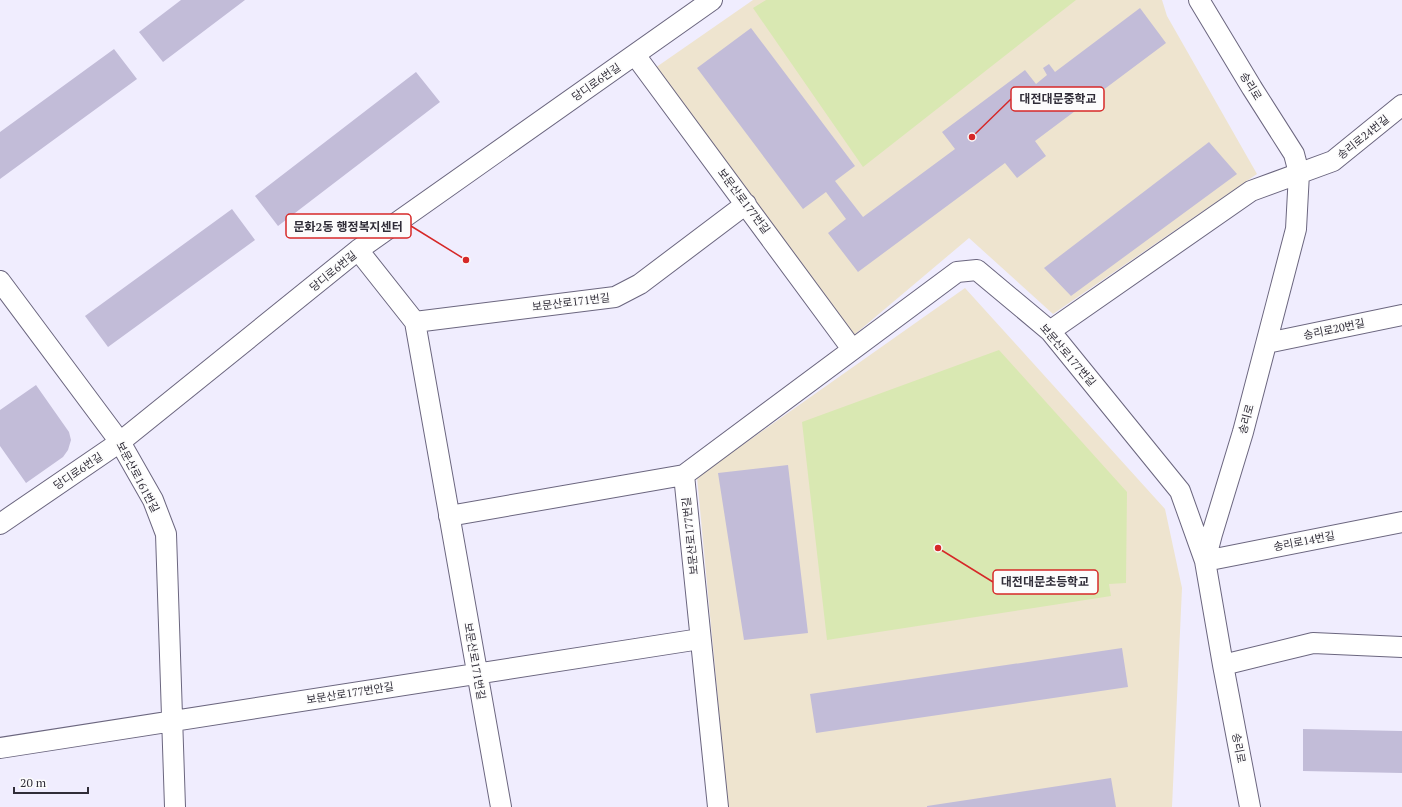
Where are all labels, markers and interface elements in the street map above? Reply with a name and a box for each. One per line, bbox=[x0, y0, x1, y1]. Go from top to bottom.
street label: 당디로6번길 bbox=[569, 60, 623, 104]
street label: 송리로 bbox=[1237, 69, 1265, 103]
callout: 대전대문중학교 bbox=[1011, 87, 1104, 111]
text: 대전대문중학교 bbox=[1019, 91, 1097, 106]
street label: 송리로24번길 bbox=[1334, 112, 1392, 162]
street label: 보문산로177번길 bbox=[715, 166, 773, 236]
callout: 문화2동 행정복지센터 bbox=[286, 214, 411, 238]
text: 문화2동 행정복지센터 bbox=[293, 219, 403, 234]
street label: 당디로6번길 bbox=[307, 248, 359, 294]
street label: 보문산로171번길 bbox=[531, 290, 611, 314]
street label: 송리로20번길 bbox=[1302, 316, 1366, 342]
street label: 보문산로177번길 bbox=[1037, 321, 1099, 389]
street label: 송리로 bbox=[1235, 403, 1257, 435]
street label: 보문산로161번길 bbox=[113, 439, 163, 515]
street label: 당디로6번길 bbox=[51, 449, 105, 493]
street label: 보문산로177번길 bbox=[679, 496, 701, 576]
street label: 송리로14번길 bbox=[1272, 528, 1336, 554]
callout: 대전대문초등학교 bbox=[993, 570, 1098, 594]
text: 대전대문초등학교 bbox=[1001, 574, 1089, 589]
street label: 보문산로171번길 bbox=[461, 621, 489, 701]
street label: 보문산로177번안길 bbox=[305, 679, 395, 707]
street label: 송리로 bbox=[1229, 732, 1249, 764]
scale bar bbox=[14, 769, 88, 795]
text: 20 m bbox=[20, 775, 47, 790]

